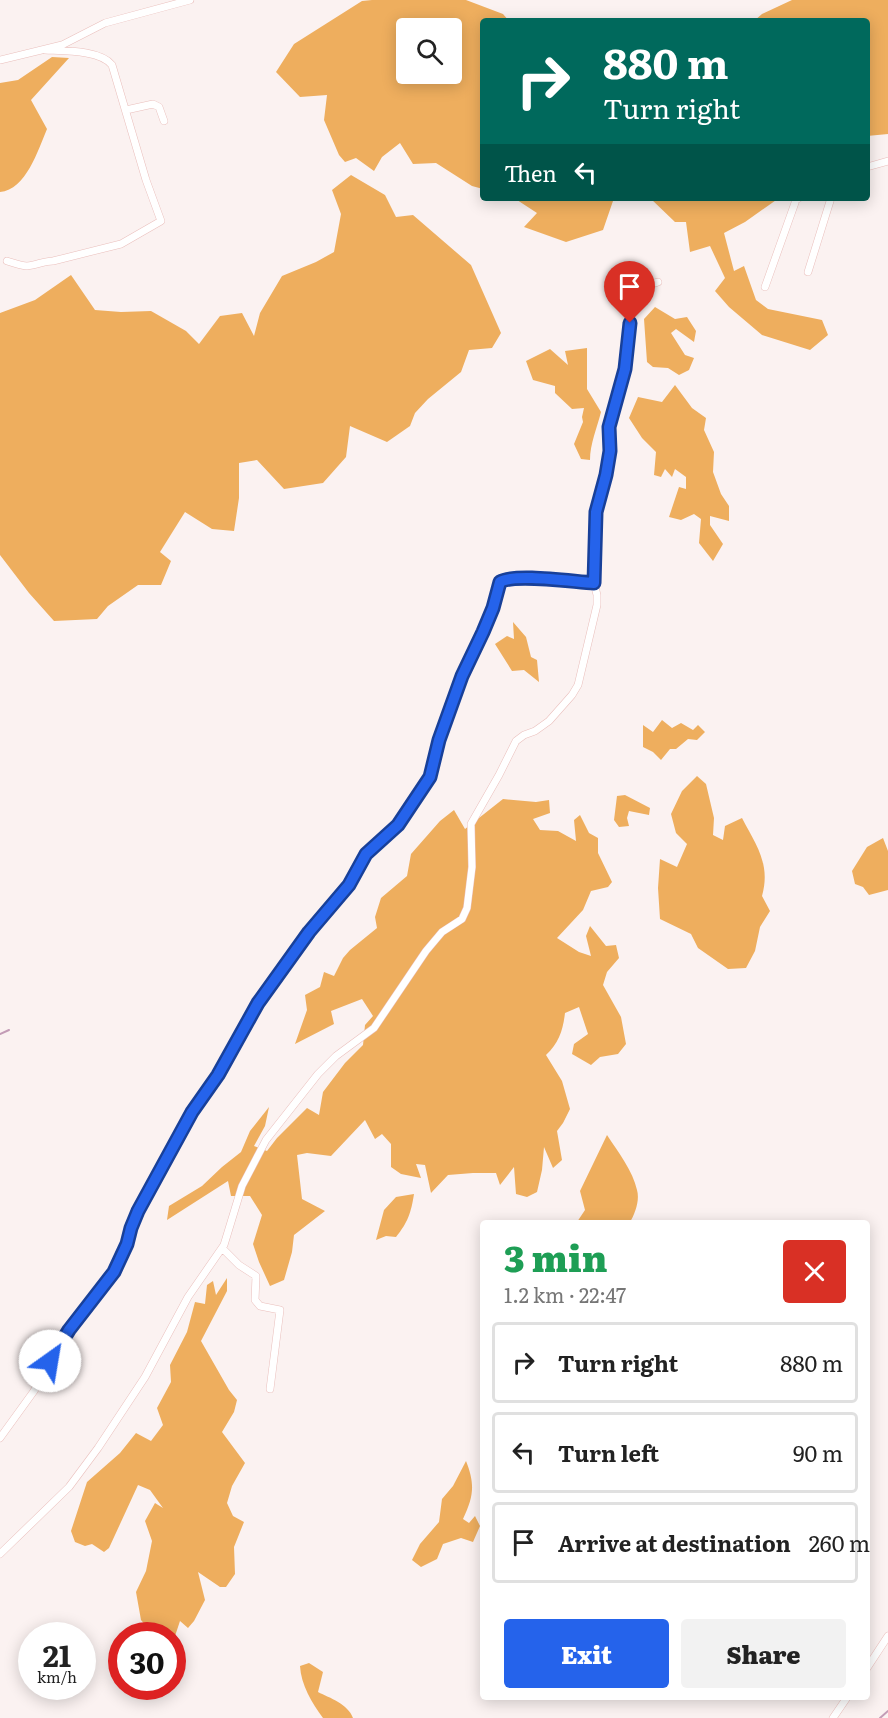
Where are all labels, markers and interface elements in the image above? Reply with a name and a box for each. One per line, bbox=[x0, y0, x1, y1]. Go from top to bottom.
map controls bbox=[396, 18, 462, 84]
button: search bbox=[396, 18, 462, 84]
text: 880 m bbox=[603, 30, 729, 92]
icon: right bbox=[504, 42, 582, 120]
text: Turn right bbox=[603, 87, 740, 127]
text: Then bbox=[504, 156, 557, 189]
icon: left bbox=[569, 156, 602, 189]
pin bbox=[604, 261, 655, 323]
icon: arrive bbox=[613, 270, 646, 303]
text: 3 min bbox=[504, 1230, 608, 1283]
button: close bbox=[783, 1240, 846, 1303]
text: 1.2 km · 22:47 bbox=[504, 1279, 626, 1309]
position arrow bbox=[18, 1329, 82, 1393]
icon: right bbox=[507, 1346, 540, 1379]
text: Turn right bbox=[558, 1346, 678, 1379]
text: 880 m bbox=[780, 1346, 843, 1379]
icon: left bbox=[507, 1436, 540, 1469]
text: Turn left bbox=[558, 1436, 659, 1469]
text: 90 m bbox=[793, 1436, 843, 1469]
icon: arrive bbox=[507, 1526, 540, 1559]
text: Arrive at destination bbox=[558, 1526, 791, 1559]
text: 260 m bbox=[809, 1526, 870, 1559]
button: Exit bbox=[504, 1619, 669, 1688]
button: Share bbox=[681, 1619, 846, 1688]
speed limit sign: 30 bbox=[108, 1622, 186, 1700]
text: 21 bbox=[43, 1632, 71, 1676]
text: km/h bbox=[37, 1665, 77, 1688]

